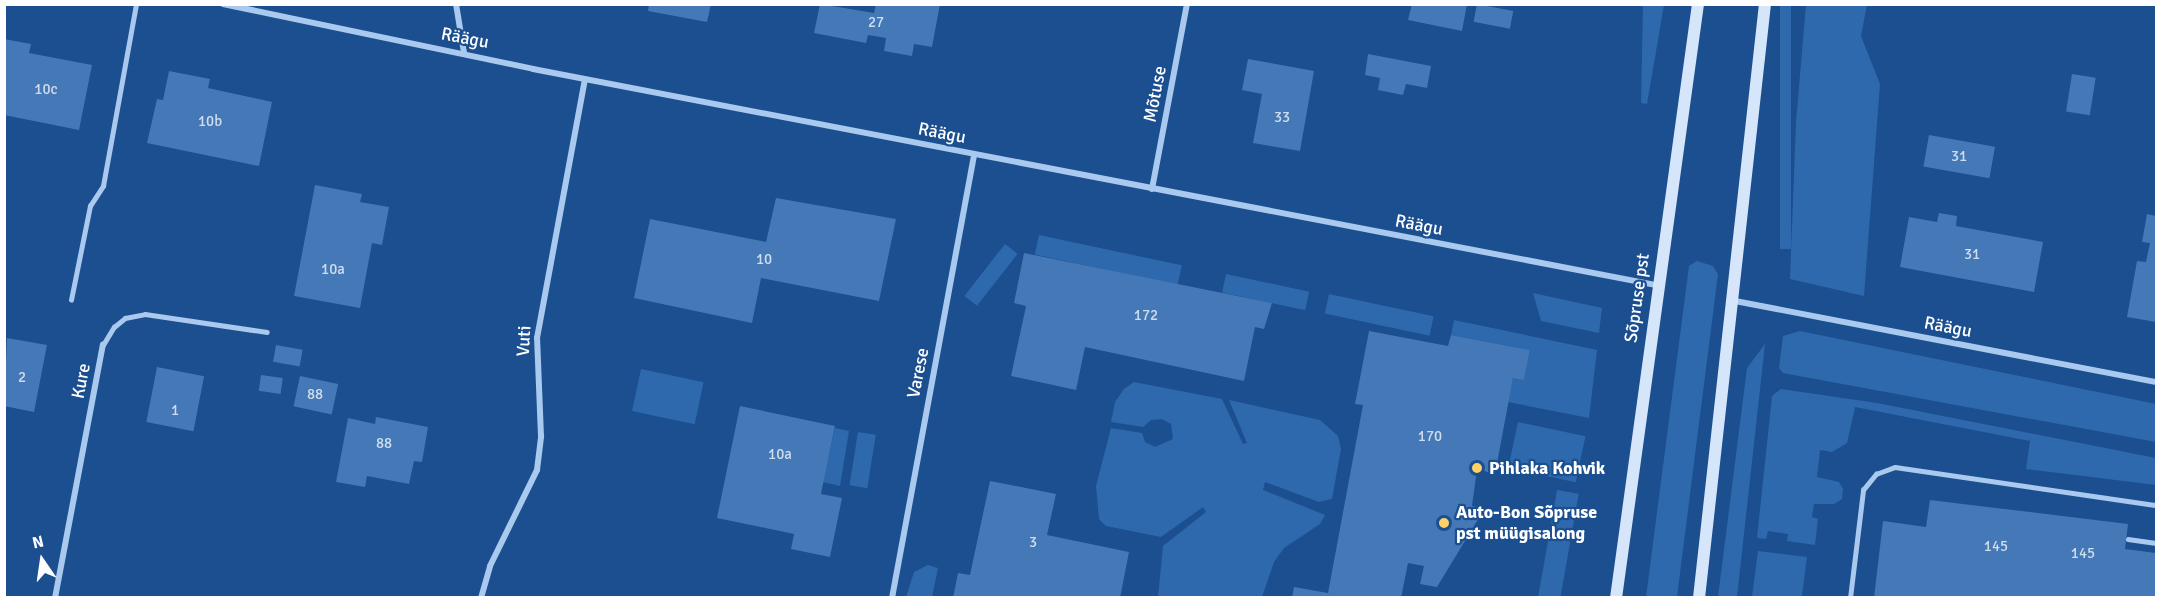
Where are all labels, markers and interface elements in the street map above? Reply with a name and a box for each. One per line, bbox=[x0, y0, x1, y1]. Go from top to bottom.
house number: 27 bbox=[868, 14, 884, 32]
street label: Räägu bbox=[439, 23, 491, 53]
street label: Mõtuse bbox=[1139, 64, 1171, 124]
house number: 10c bbox=[34, 81, 58, 99]
house number: 33 bbox=[1274, 109, 1290, 127]
house number: 10b bbox=[198, 113, 222, 131]
street label: Räägu bbox=[916, 118, 968, 148]
house number: 31 bbox=[1951, 148, 1967, 166]
street label: Räägu bbox=[1393, 210, 1445, 240]
house number: 31 bbox=[1964, 246, 1980, 264]
house number: 10 bbox=[756, 251, 772, 269]
street label: Sõpruse pst bbox=[1620, 252, 1654, 344]
house number: 10a bbox=[321, 261, 345, 279]
house number: 172 bbox=[1134, 307, 1158, 325]
street label: Räägu bbox=[1922, 312, 1974, 342]
street label: Vuti bbox=[512, 325, 536, 357]
street label: Varese bbox=[903, 346, 933, 400]
street label: Kure bbox=[67, 361, 95, 401]
house number: 2 bbox=[18, 369, 26, 387]
house number: 88 bbox=[307, 386, 323, 404]
house number: 1 bbox=[171, 402, 179, 420]
house number: 170 bbox=[1418, 428, 1442, 446]
house number: 88 bbox=[376, 435, 392, 453]
house number: 10a bbox=[768, 446, 792, 464]
place label: Pihlaka Kohvik bbox=[1489, 457, 1605, 479]
marker: Pihlaka Kohvik bbox=[1470, 461, 1484, 475]
place label: Auto-Bon Sõpruse pst müügisalong bbox=[1456, 502, 1597, 544]
marker: Auto-Bon Sõpruse pst müügisalong bbox=[1437, 516, 1451, 530]
north arrow bbox=[12, 530, 72, 590]
text: N bbox=[30, 531, 46, 553]
house number: 3 bbox=[1029, 534, 1037, 552]
house number: 145 bbox=[1984, 538, 2008, 556]
house number: 145 bbox=[2071, 545, 2095, 563]

